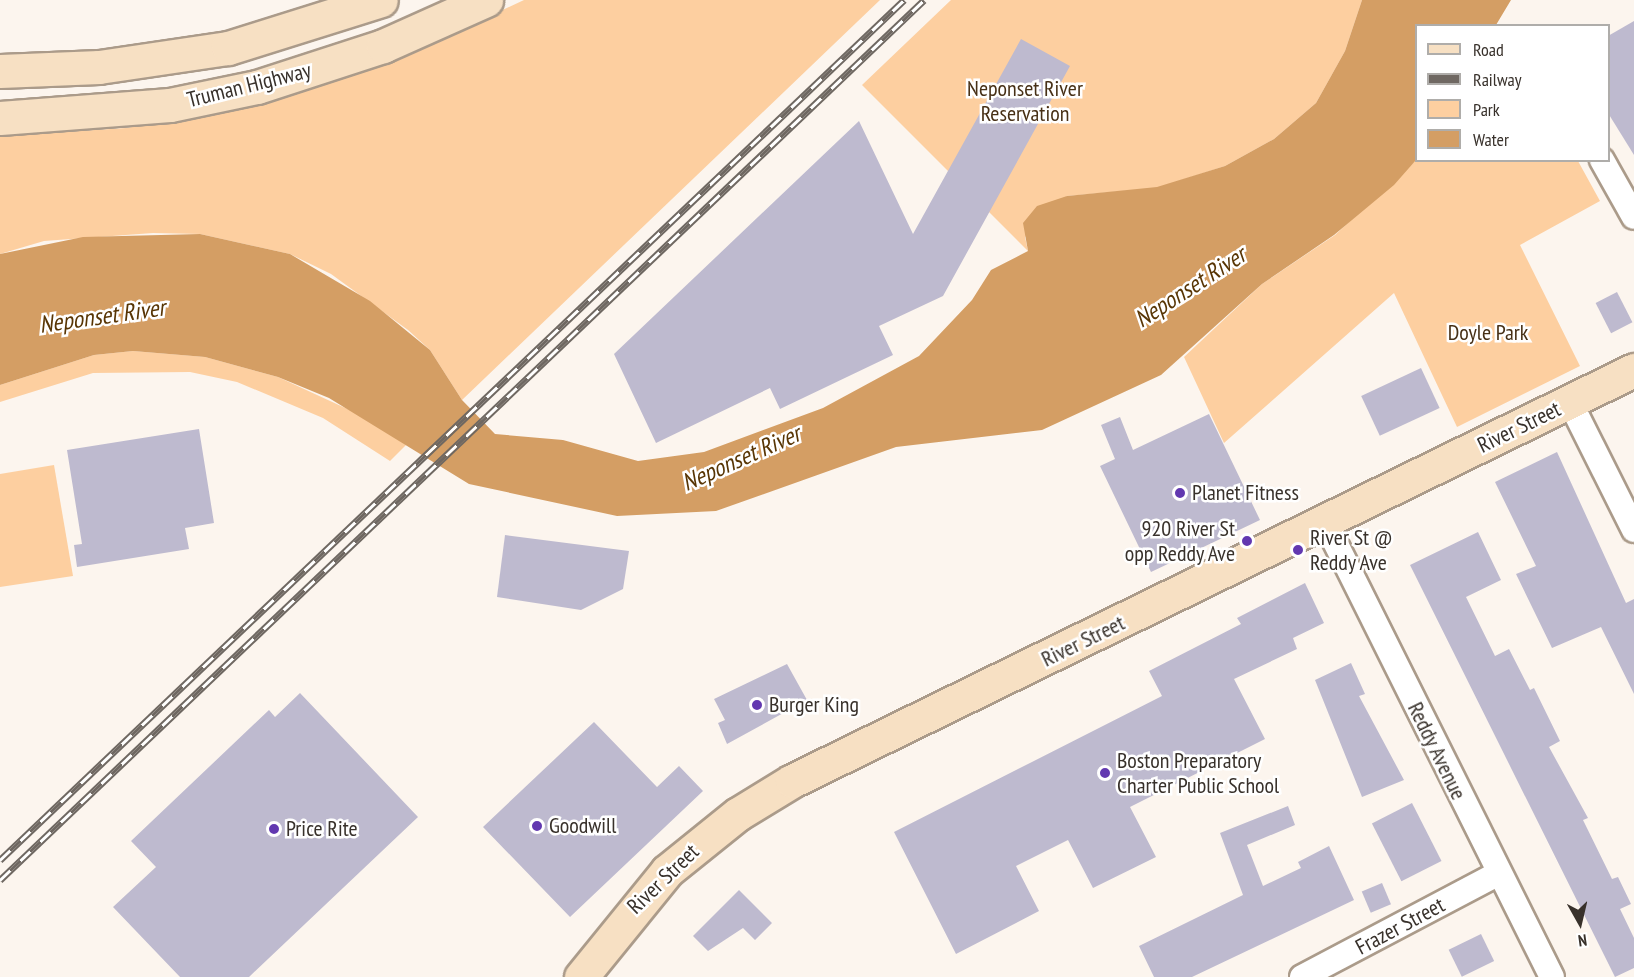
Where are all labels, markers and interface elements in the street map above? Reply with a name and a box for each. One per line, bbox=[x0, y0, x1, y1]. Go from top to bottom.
legend bbox=[1415, 24, 1610, 162]
text: Road bbox=[1473, 38, 1504, 61]
street label: Truman Highway bbox=[184, 57, 314, 113]
text: Railway bbox=[1473, 68, 1522, 91]
park label: Neponset River Reservation bbox=[967, 75, 1083, 126]
text: Park bbox=[1473, 98, 1500, 121]
text: Water bbox=[1473, 128, 1509, 151]
water label: Neponset River bbox=[1129, 240, 1251, 334]
water label: Neponset River bbox=[37, 293, 167, 339]
park label: Doyle Park bbox=[1448, 320, 1528, 346]
street label: River Street bbox=[1473, 396, 1565, 458]
water label: Neponset River bbox=[677, 419, 805, 497]
place label: Planet Fitness bbox=[1192, 480, 1299, 506]
marker: Planet Fitness bbox=[1173, 486, 1187, 500]
place label: 920 River St opp Reddy Ave bbox=[1124, 515, 1235, 566]
place label: River St @ Reddy Ave bbox=[1310, 524, 1393, 576]
marker: 920 River St opp Reddy Ave bbox=[1240, 534, 1254, 548]
marker: River St @ Reddy Ave bbox=[1291, 543, 1305, 557]
street label: River Street bbox=[1037, 610, 1129, 672]
place label: Burger King bbox=[769, 692, 859, 718]
street label: Reddy Avenue bbox=[1402, 697, 1472, 805]
marker: Burger King bbox=[750, 698, 764, 712]
place label: Boston Preparatory Charter Public School bbox=[1117, 747, 1280, 798]
marker: Boston Preparatory Charter Public School bbox=[1098, 766, 1112, 780]
place label: Goodwill bbox=[549, 813, 616, 839]
place label: Price Rite bbox=[286, 816, 358, 842]
marker: Goodwill bbox=[530, 819, 544, 833]
marker: Price Rite bbox=[267, 822, 281, 836]
street label: River Street bbox=[622, 839, 704, 919]
street label: Frazer Street bbox=[1351, 892, 1449, 960]
north arrow bbox=[1550, 893, 1610, 953]
text: N bbox=[1577, 930, 1588, 951]

